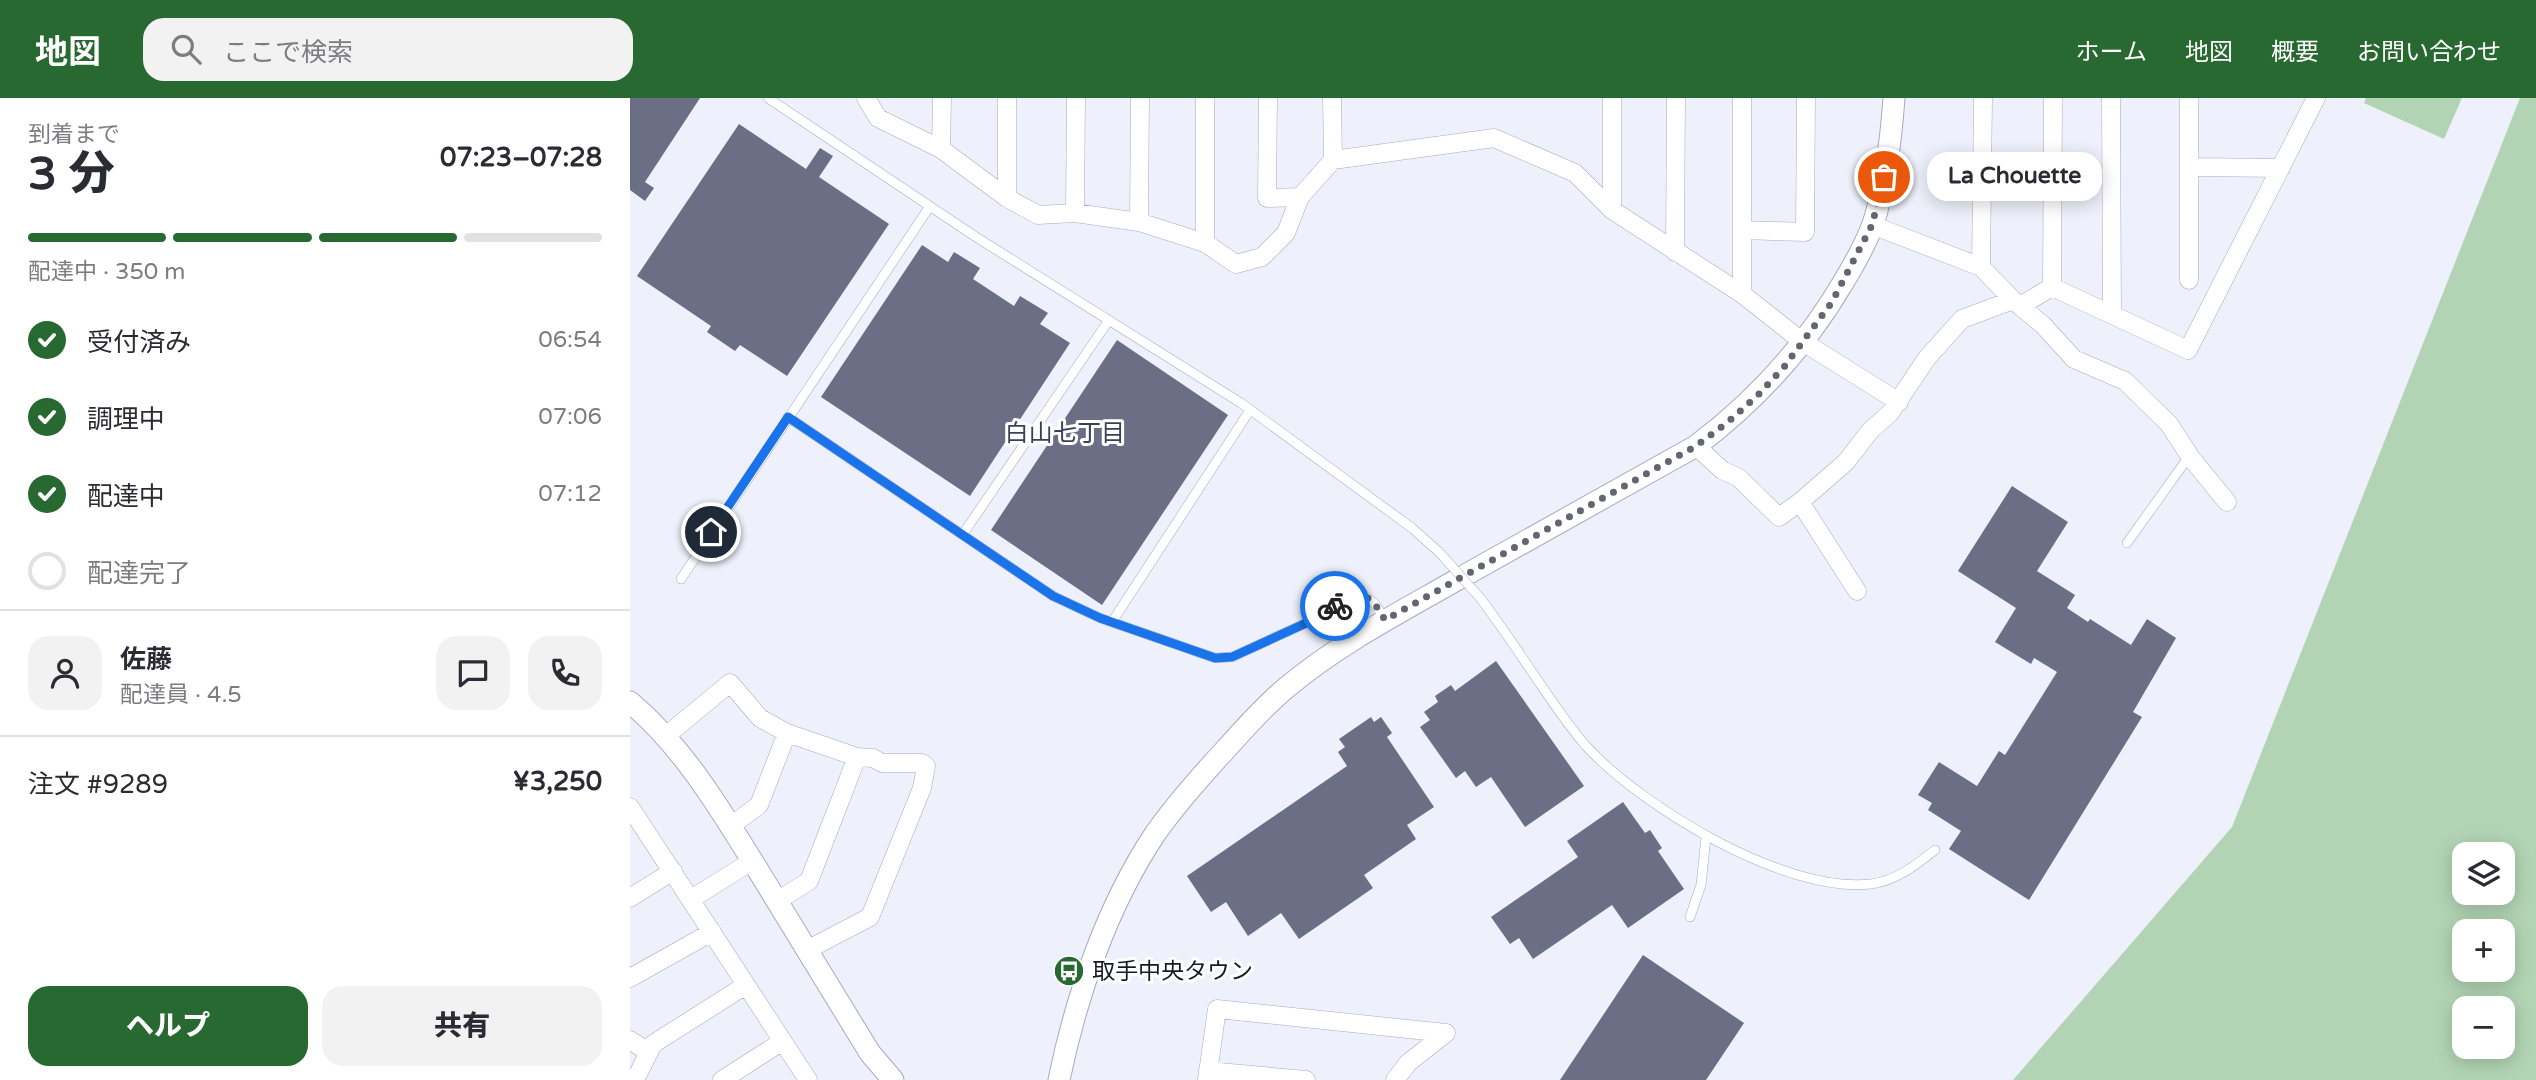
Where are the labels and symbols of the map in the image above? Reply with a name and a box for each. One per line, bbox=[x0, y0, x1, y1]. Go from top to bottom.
pin bbox=[1854, 147, 1914, 207]
callout: La Chouette bbox=[1926, 153, 2101, 202]
district label: 白山七丁目 bbox=[1005, 419, 1125, 448]
pin bbox=[681, 502, 741, 562]
courier bbox=[1300, 571, 1370, 641]
bus stop icon: 取手中央タウン bbox=[1052, 954, 1086, 988]
place label: 取手中央タウン bbox=[1092, 958, 1253, 986]

